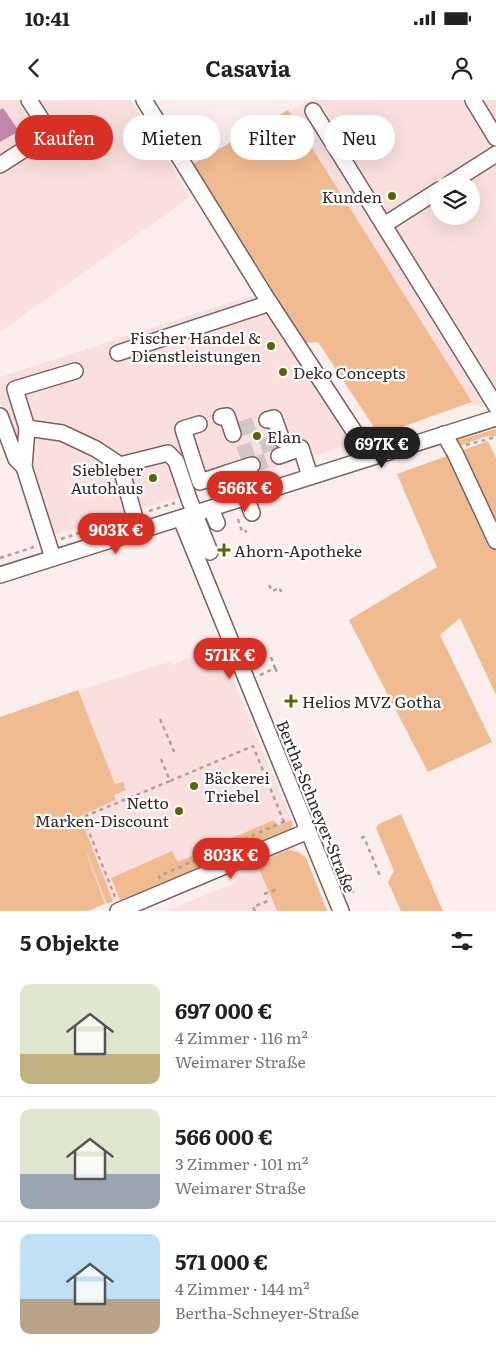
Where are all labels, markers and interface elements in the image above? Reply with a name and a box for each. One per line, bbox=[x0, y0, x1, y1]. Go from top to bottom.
text: 10:41 bbox=[25, 4, 70, 32]
text: Casavia bbox=[205, 51, 291, 84]
icon: back bbox=[20, 54, 48, 82]
icon: person bbox=[448, 54, 476, 82]
chip: Kaufen bbox=[15, 115, 113, 160]
chip: Mieten bbox=[123, 115, 220, 160]
chip: Filter bbox=[230, 115, 314, 160]
chip: Neu bbox=[324, 115, 395, 160]
map controls bbox=[430, 175, 480, 225]
button: layers bbox=[430, 175, 480, 225]
place label: Kunden bbox=[322, 184, 382, 208]
marker: Kunden bbox=[386, 190, 398, 202]
place label: Fischer Handel & Dienstleistungen bbox=[130, 325, 261, 367]
marker: Fischer Handel & Dienstleistungen bbox=[265, 340, 277, 352]
place label: Deko Concepts bbox=[293, 360, 405, 384]
marker: Deko Concepts bbox=[277, 366, 289, 378]
place label: Elan bbox=[267, 424, 302, 448]
pin: 697K € bbox=[341, 426, 423, 469]
marker: Elan bbox=[251, 430, 263, 442]
text: 697K € bbox=[355, 431, 409, 455]
place label: Siebleber Autohaus bbox=[70, 457, 143, 499]
pin: 566K € bbox=[204, 470, 286, 513]
marker: Siebleber Autohaus bbox=[147, 472, 159, 484]
text: 566K € bbox=[218, 475, 272, 499]
pin: 903K € bbox=[75, 512, 157, 555]
text: 903K € bbox=[89, 517, 143, 541]
place label: Ahorn-Apotheke bbox=[234, 538, 362, 562]
marker: Ahorn-Apotheke bbox=[218, 544, 230, 556]
pin: 571K € bbox=[189, 638, 271, 680]
text: 571K € bbox=[205, 642, 255, 666]
place label: Helios MVZ Gotha bbox=[302, 689, 442, 713]
marker: Helios MVZ Gotha bbox=[284, 694, 298, 708]
street label: Bertha-Schneyer-Straße bbox=[271, 716, 363, 896]
place label: Bäckerei Triebel bbox=[204, 765, 270, 807]
marker: Bäckerei Triebel bbox=[188, 780, 200, 792]
place label: Netto Marken-Discount bbox=[35, 790, 170, 832]
marker: Netto Marken-Discount bbox=[173, 805, 185, 817]
pin: 803K € bbox=[190, 838, 272, 880]
text: 803K € bbox=[204, 842, 258, 866]
text: 5 Objekte bbox=[20, 926, 119, 957]
icon: filters bbox=[448, 927, 476, 955]
text: 697 000 € bbox=[175, 994, 272, 1025]
icon: home bbox=[60, 1004, 120, 1064]
text: 4 Zimmer · 116 m² bbox=[175, 1025, 308, 1049]
text: Weimarer Straße bbox=[175, 1049, 306, 1073]
text: 566 000 € bbox=[175, 1120, 273, 1151]
icon: home bbox=[60, 1129, 120, 1189]
text: 3 Zimmer · 101 m² bbox=[175, 1151, 308, 1175]
text: Weimarer Straße bbox=[175, 1175, 306, 1199]
text: 571 000 € bbox=[175, 1245, 268, 1276]
icon: home bbox=[60, 1254, 120, 1314]
text: 4 Zimmer · 144 m² bbox=[175, 1276, 310, 1300]
text: Bertha-Schneyer-Straße bbox=[175, 1300, 359, 1324]

